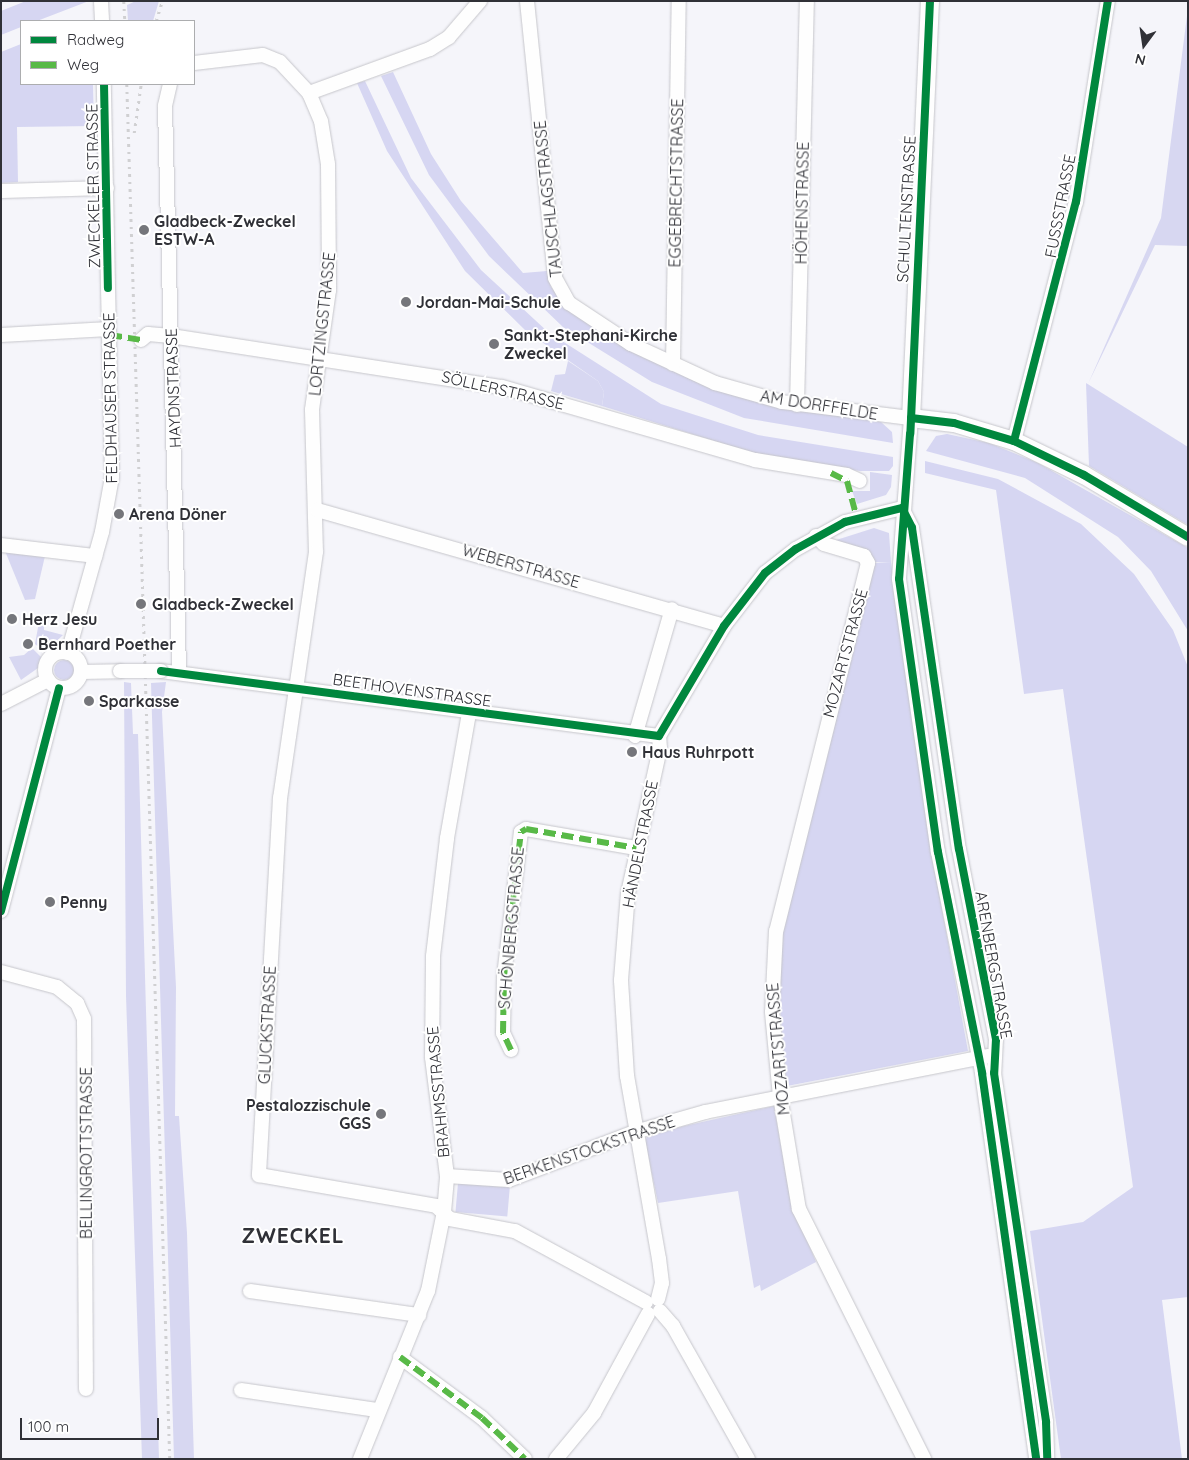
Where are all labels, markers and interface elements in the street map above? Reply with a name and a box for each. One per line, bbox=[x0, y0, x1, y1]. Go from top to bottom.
legend bbox=[20, 20, 195, 85]
north arrow bbox=[1119, 20, 1169, 70]
text: Radweg bbox=[67, 30, 124, 49]
text: N bbox=[1133, 50, 1148, 70]
text: Weg bbox=[67, 55, 99, 74]
street label: EGGEBRECHTSTRASSE bbox=[665, 98, 687, 268]
street label: ZWECKELER STRASSE bbox=[82, 104, 104, 268]
street label: TAUSCHLAGSTRASSE bbox=[530, 119, 566, 279]
street label: SCHULTENSTRASSE bbox=[893, 135, 919, 283]
street label: HÖHENSTRASSE bbox=[791, 141, 813, 265]
street label: FUSSSTRASSE bbox=[1041, 153, 1079, 259]
place label: Gladbeck-Zweckel ESTW-A bbox=[154, 211, 296, 249]
marker: Gladbeck-Zweckel ESTW-A bbox=[138, 224, 150, 236]
street label: LORTZINGSTRASSE bbox=[305, 251, 339, 397]
place label: Jordan-Mai-Schule bbox=[416, 292, 561, 312]
marker: Jordan-Mai-Schule bbox=[400, 296, 412, 308]
street label: FELDHAUSER STRASSE bbox=[99, 312, 121, 484]
place label: Sankt-Stephani-Kirche Zweckel bbox=[504, 325, 678, 363]
street label: HAYDNSTRASSE bbox=[161, 328, 185, 448]
marker: Sankt-Stephani-Kirche Zweckel bbox=[488, 338, 500, 350]
street label: SÖLLERSTRASSE bbox=[440, 367, 566, 413]
street label: AM DORFFELDE bbox=[759, 386, 879, 424]
place label: Arena Döner bbox=[129, 504, 227, 524]
marker: Arena Döner bbox=[113, 508, 125, 520]
street label: WEBERSTRASSE bbox=[460, 540, 582, 592]
street label: MOZARTSTRASSE bbox=[819, 586, 871, 720]
place label: Gladbeck-Zweckel bbox=[152, 594, 294, 614]
marker: Gladbeck-Zweckel bbox=[134, 597, 148, 611]
place label: Herz Jesu bbox=[22, 609, 97, 629]
marker: Herz Jesu bbox=[6, 613, 18, 625]
place label: Bernhard Poether bbox=[38, 634, 176, 654]
marker: Bernhard Poether bbox=[22, 638, 34, 650]
street label: BEETHOVENSTRASSE bbox=[331, 669, 493, 711]
place label: Sparkasse bbox=[99, 691, 180, 711]
marker: Sparkasse bbox=[83, 695, 95, 707]
place label: Haus Ruhrpott bbox=[642, 742, 755, 762]
marker: Haus Ruhrpott bbox=[626, 746, 638, 758]
street label: HÄNDELSTRASSE bbox=[618, 779, 662, 909]
street label: SCHÖNBERGSTRASSE bbox=[494, 846, 528, 1010]
street label: ARENBERGSTRASSE bbox=[972, 890, 1016, 1040]
place label: Penny bbox=[60, 892, 107, 912]
marker: Penny bbox=[44, 896, 56, 908]
street label: GLUCKSTRASSE bbox=[254, 965, 280, 1085]
street label: MOZARTSTRASSE bbox=[763, 982, 793, 1116]
street label: BRAHMSSTRASSE bbox=[423, 1025, 453, 1159]
street label: BELLINGROTTSTRASSE bbox=[76, 1067, 96, 1239]
place label: Pestalozzischule GGS bbox=[246, 1095, 371, 1133]
marker: Pestalozzischule GGS bbox=[375, 1108, 387, 1120]
street label: BERKENSTOCKSTRASSE bbox=[501, 1112, 677, 1188]
district label: ZWECKEL bbox=[241, 1222, 345, 1248]
scale bar bbox=[22, 1408, 161, 1440]
text: 100 m bbox=[28, 1417, 69, 1436]

